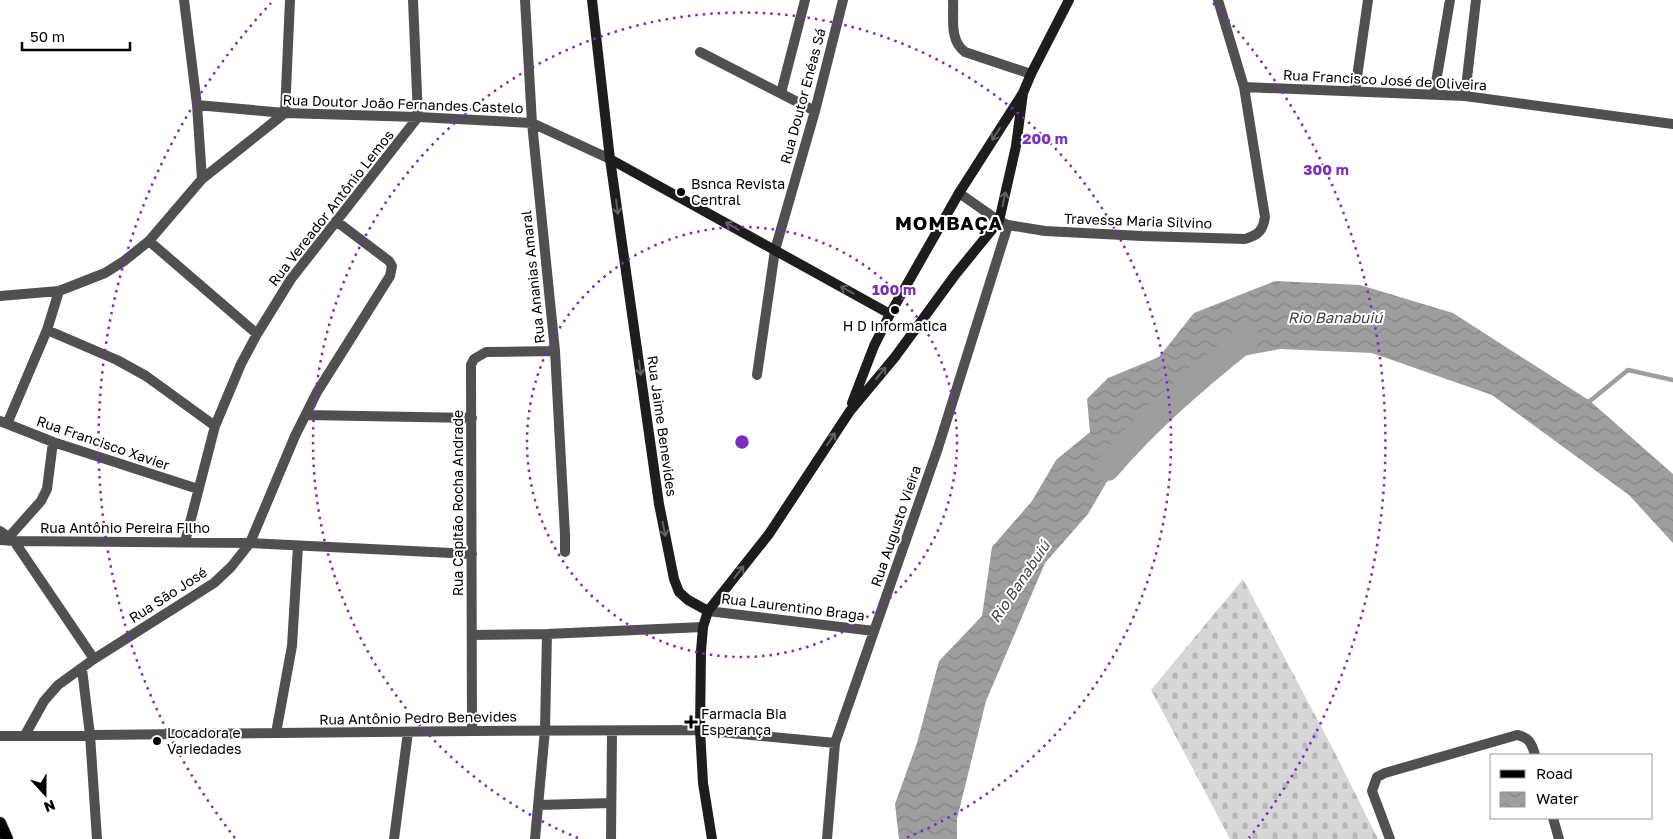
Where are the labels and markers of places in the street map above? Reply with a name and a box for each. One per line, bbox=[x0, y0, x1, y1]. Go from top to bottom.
place label: Bsnca Revista Central bbox=[691, 175, 785, 208]
marker: Bsnca Revista Central bbox=[675, 186, 687, 198]
marker: H D Informatica bbox=[889, 304, 901, 316]
place label: H D Informatica bbox=[843, 317, 947, 334]
centre of rings bbox=[733, 433, 751, 451]
place label: Farmacia Bia Esperança bbox=[701, 705, 787, 738]
marker: Farmacia Bia Esperança bbox=[685, 716, 697, 728]
place label: Locadora e Variedades bbox=[167, 724, 241, 757]
marker: Locadora e Variedades bbox=[151, 735, 163, 747]

